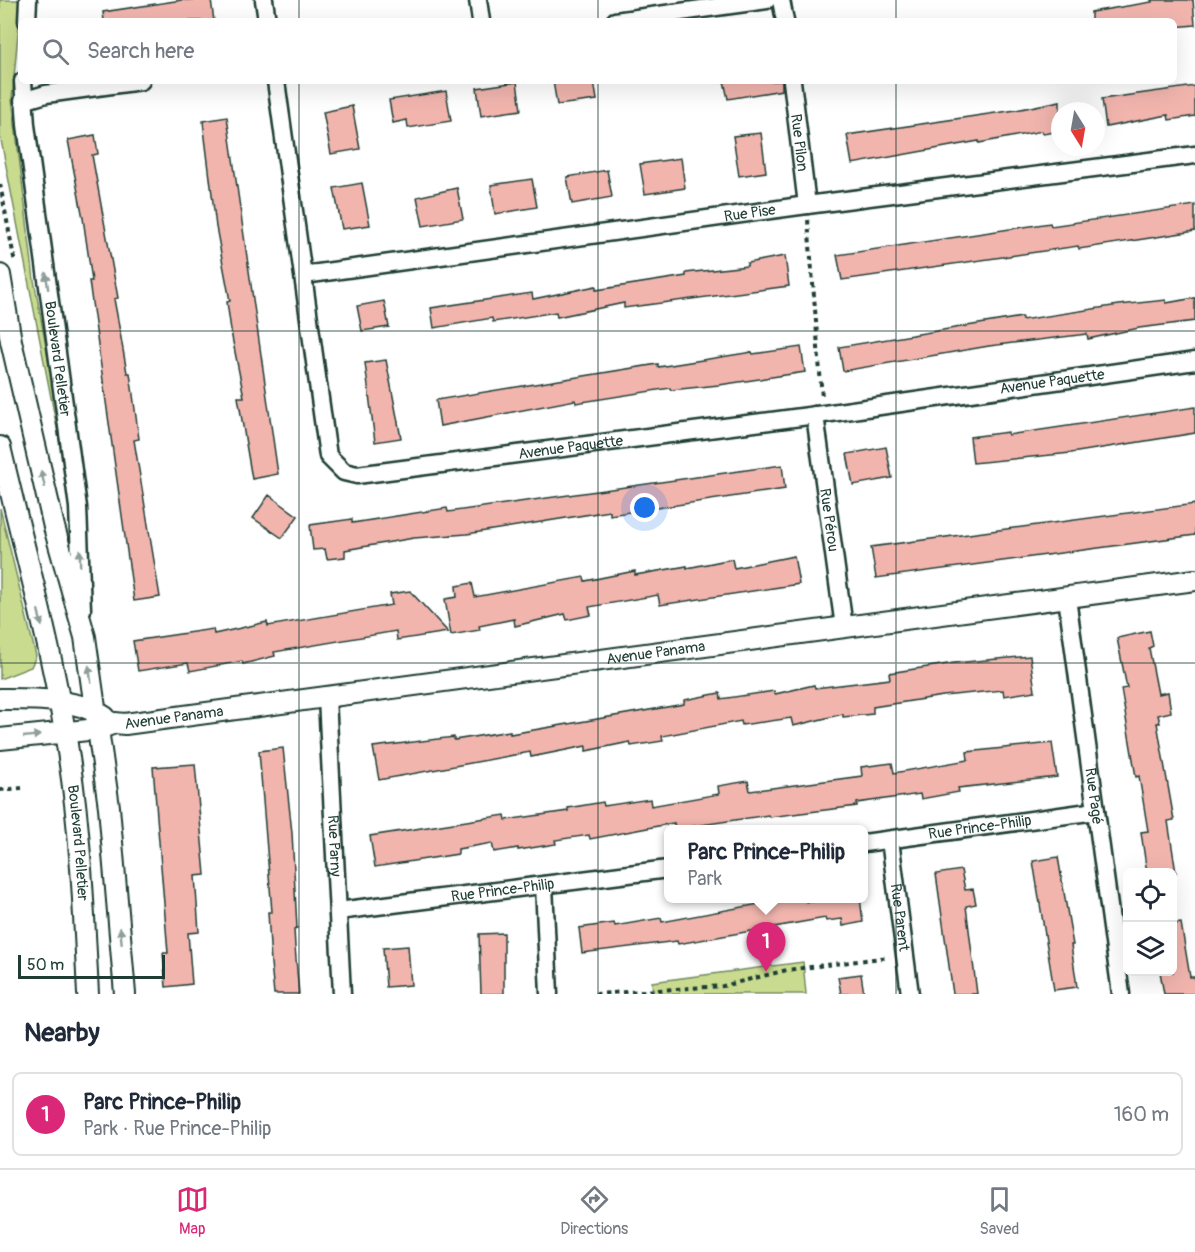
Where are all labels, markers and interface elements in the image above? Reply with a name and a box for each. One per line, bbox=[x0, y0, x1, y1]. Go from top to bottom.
search box bbox=[18, 18, 1177, 84]
icon: search bbox=[39, 35, 72, 68]
text: Search here bbox=[87, 37, 194, 65]
north arrow bbox=[1051, 102, 1105, 156]
street label: Rue Pilon bbox=[787, 113, 812, 172]
street label: Rue Pise bbox=[723, 200, 777, 226]
one-way arrow bbox=[42, 272, 51, 291]
street label: Boulevard Pelletier bbox=[41, 300, 75, 418]
street label: Avenue Paquette bbox=[999, 364, 1106, 398]
street label: Avenue Paquette bbox=[517, 431, 625, 463]
one-way arrow bbox=[38, 470, 48, 488]
street label: Rue Pérou bbox=[816, 487, 843, 553]
your location bbox=[630, 493, 659, 522]
one-way arrow bbox=[76, 548, 85, 567]
one-way arrow bbox=[36, 609, 46, 627]
street label: Avenue Panama bbox=[605, 637, 706, 669]
one-way arrow bbox=[86, 664, 95, 683]
street label: Avenue Panama bbox=[123, 701, 225, 733]
one-way arrow bbox=[23, 731, 42, 740]
street label: Rue Pagé bbox=[1081, 767, 1107, 826]
street label: Boulevard Pelletier bbox=[63, 784, 93, 902]
street label: Rue Prince-Philip bbox=[927, 811, 1033, 844]
street label: Rue Parny bbox=[323, 815, 346, 878]
popup bbox=[664, 825, 868, 903]
text: Parc Prince-Philip bbox=[687, 838, 845, 866]
text: Park bbox=[687, 866, 722, 891]
map controls bbox=[1123, 868, 1177, 976]
button: locate bbox=[1123, 868, 1177, 922]
street label: Rue Prince-Philip bbox=[450, 874, 555, 906]
street label: Rue Parent bbox=[886, 882, 914, 953]
pin: 1 bbox=[746, 922, 786, 972]
button: layers bbox=[1123, 922, 1177, 976]
one-way arrow bbox=[116, 926, 126, 945]
scale bar bbox=[18, 952, 165, 980]
text: 50 m bbox=[27, 955, 64, 975]
text: Nearby bbox=[24, 1017, 100, 1049]
text: Parc Prince-Philip bbox=[83, 1088, 241, 1116]
text: 1 bbox=[42, 1102, 49, 1127]
text: 160 m bbox=[1114, 1102, 1169, 1127]
text: Park · Rue Prince-Philip bbox=[83, 1116, 272, 1141]
tab: Map bbox=[176, 1183, 209, 1239]
tab: Directions bbox=[560, 1183, 628, 1239]
tab: Saved bbox=[980, 1183, 1019, 1239]

